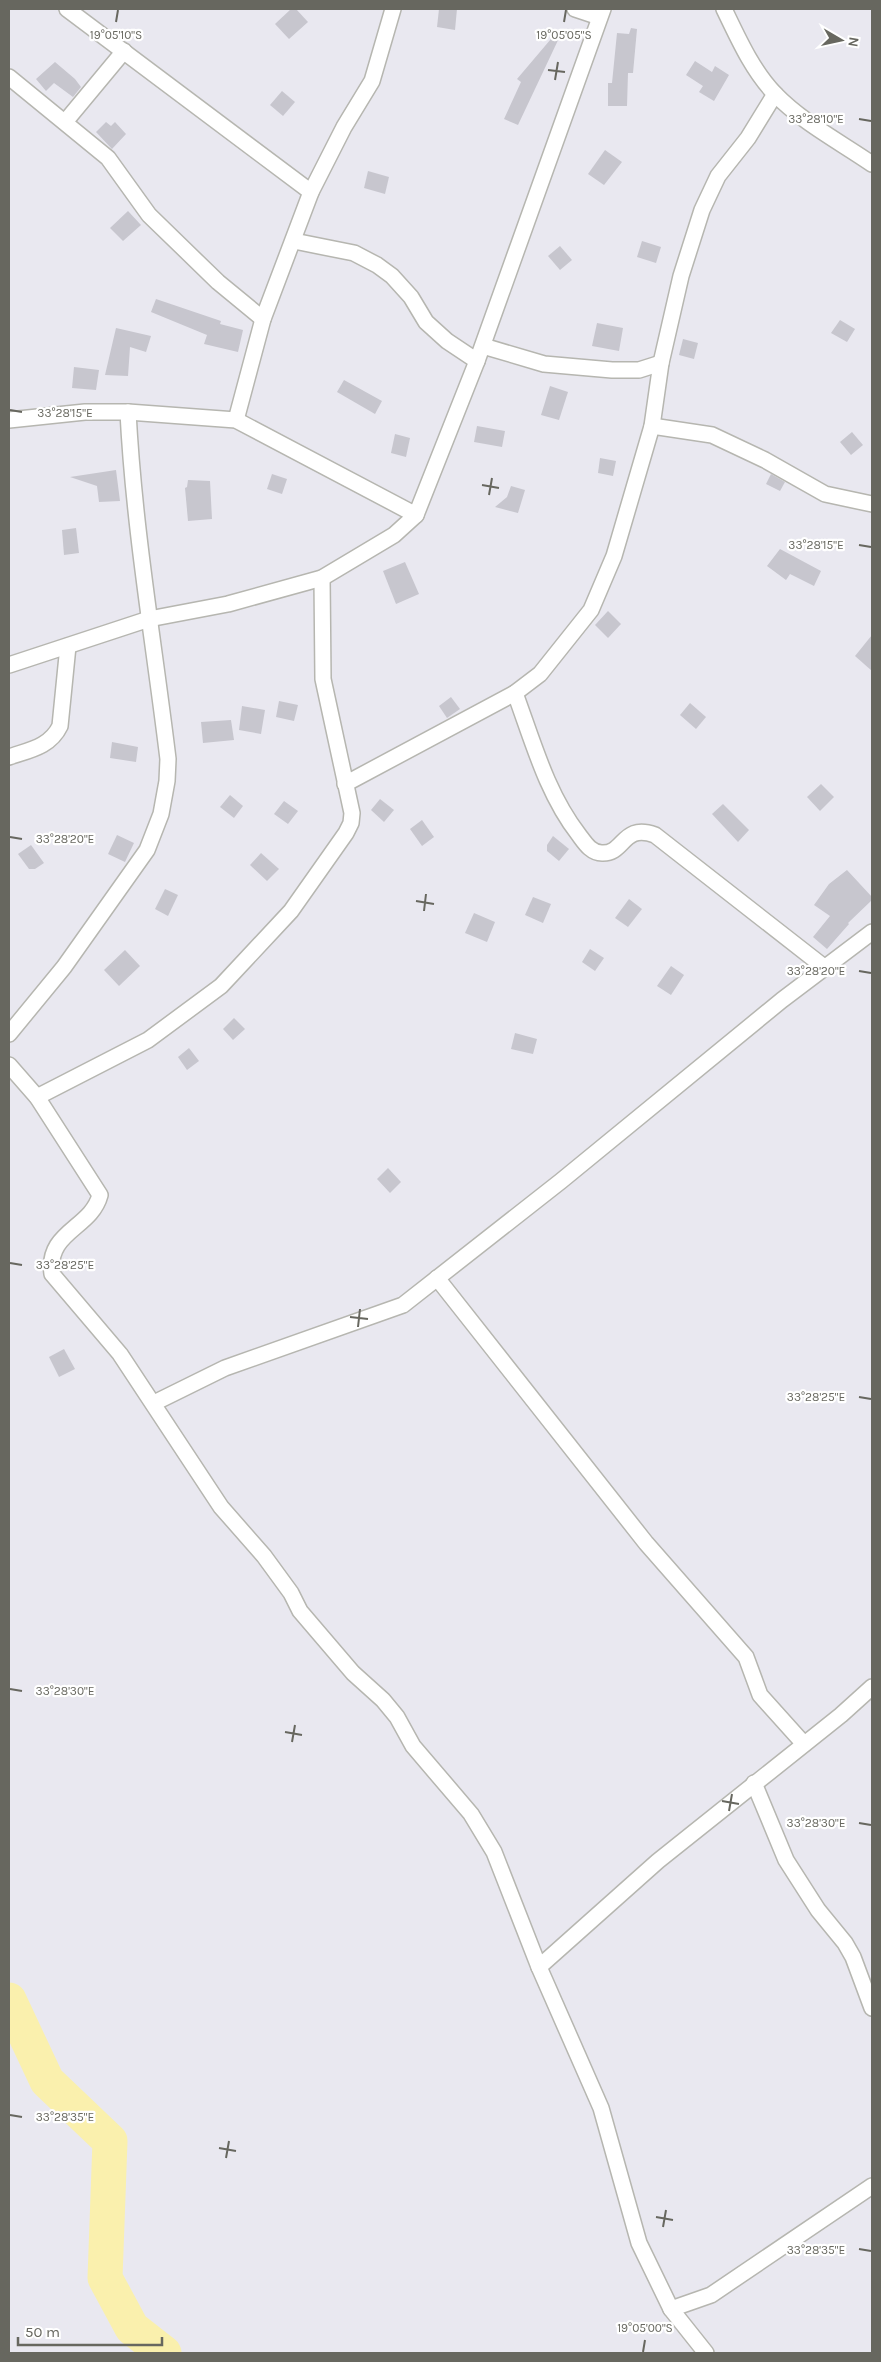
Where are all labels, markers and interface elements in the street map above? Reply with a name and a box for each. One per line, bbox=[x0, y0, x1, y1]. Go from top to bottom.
north arrow bbox=[816, 15, 866, 65]
text: 19°05'10"S bbox=[90, 28, 142, 42]
text: 19°05'05"S bbox=[536, 28, 592, 42]
text: N bbox=[844, 36, 863, 48]
text: 33°28'10"E bbox=[788, 112, 844, 126]
text: 33°28'15"E bbox=[37, 406, 93, 420]
text: 33°28'15"E bbox=[788, 538, 844, 552]
text: 33°28'20"E bbox=[36, 832, 94, 846]
text: 33°28'20"E bbox=[787, 964, 845, 978]
text: 33°28'25"E bbox=[36, 1258, 94, 1272]
text: 33°28'25"E bbox=[787, 1390, 845, 1404]
text: 33°28'30"E bbox=[36, 1684, 94, 1698]
text: 33°28'30"E bbox=[787, 1816, 845, 1830]
text: 33°28'35"E bbox=[36, 2110, 94, 2124]
text: 33°28'35"E bbox=[787, 2243, 845, 2257]
scale bar bbox=[18, 2314, 161, 2346]
text: 19°05'00"S bbox=[617, 2321, 673, 2335]
text: 50 m bbox=[25, 2323, 60, 2341]

